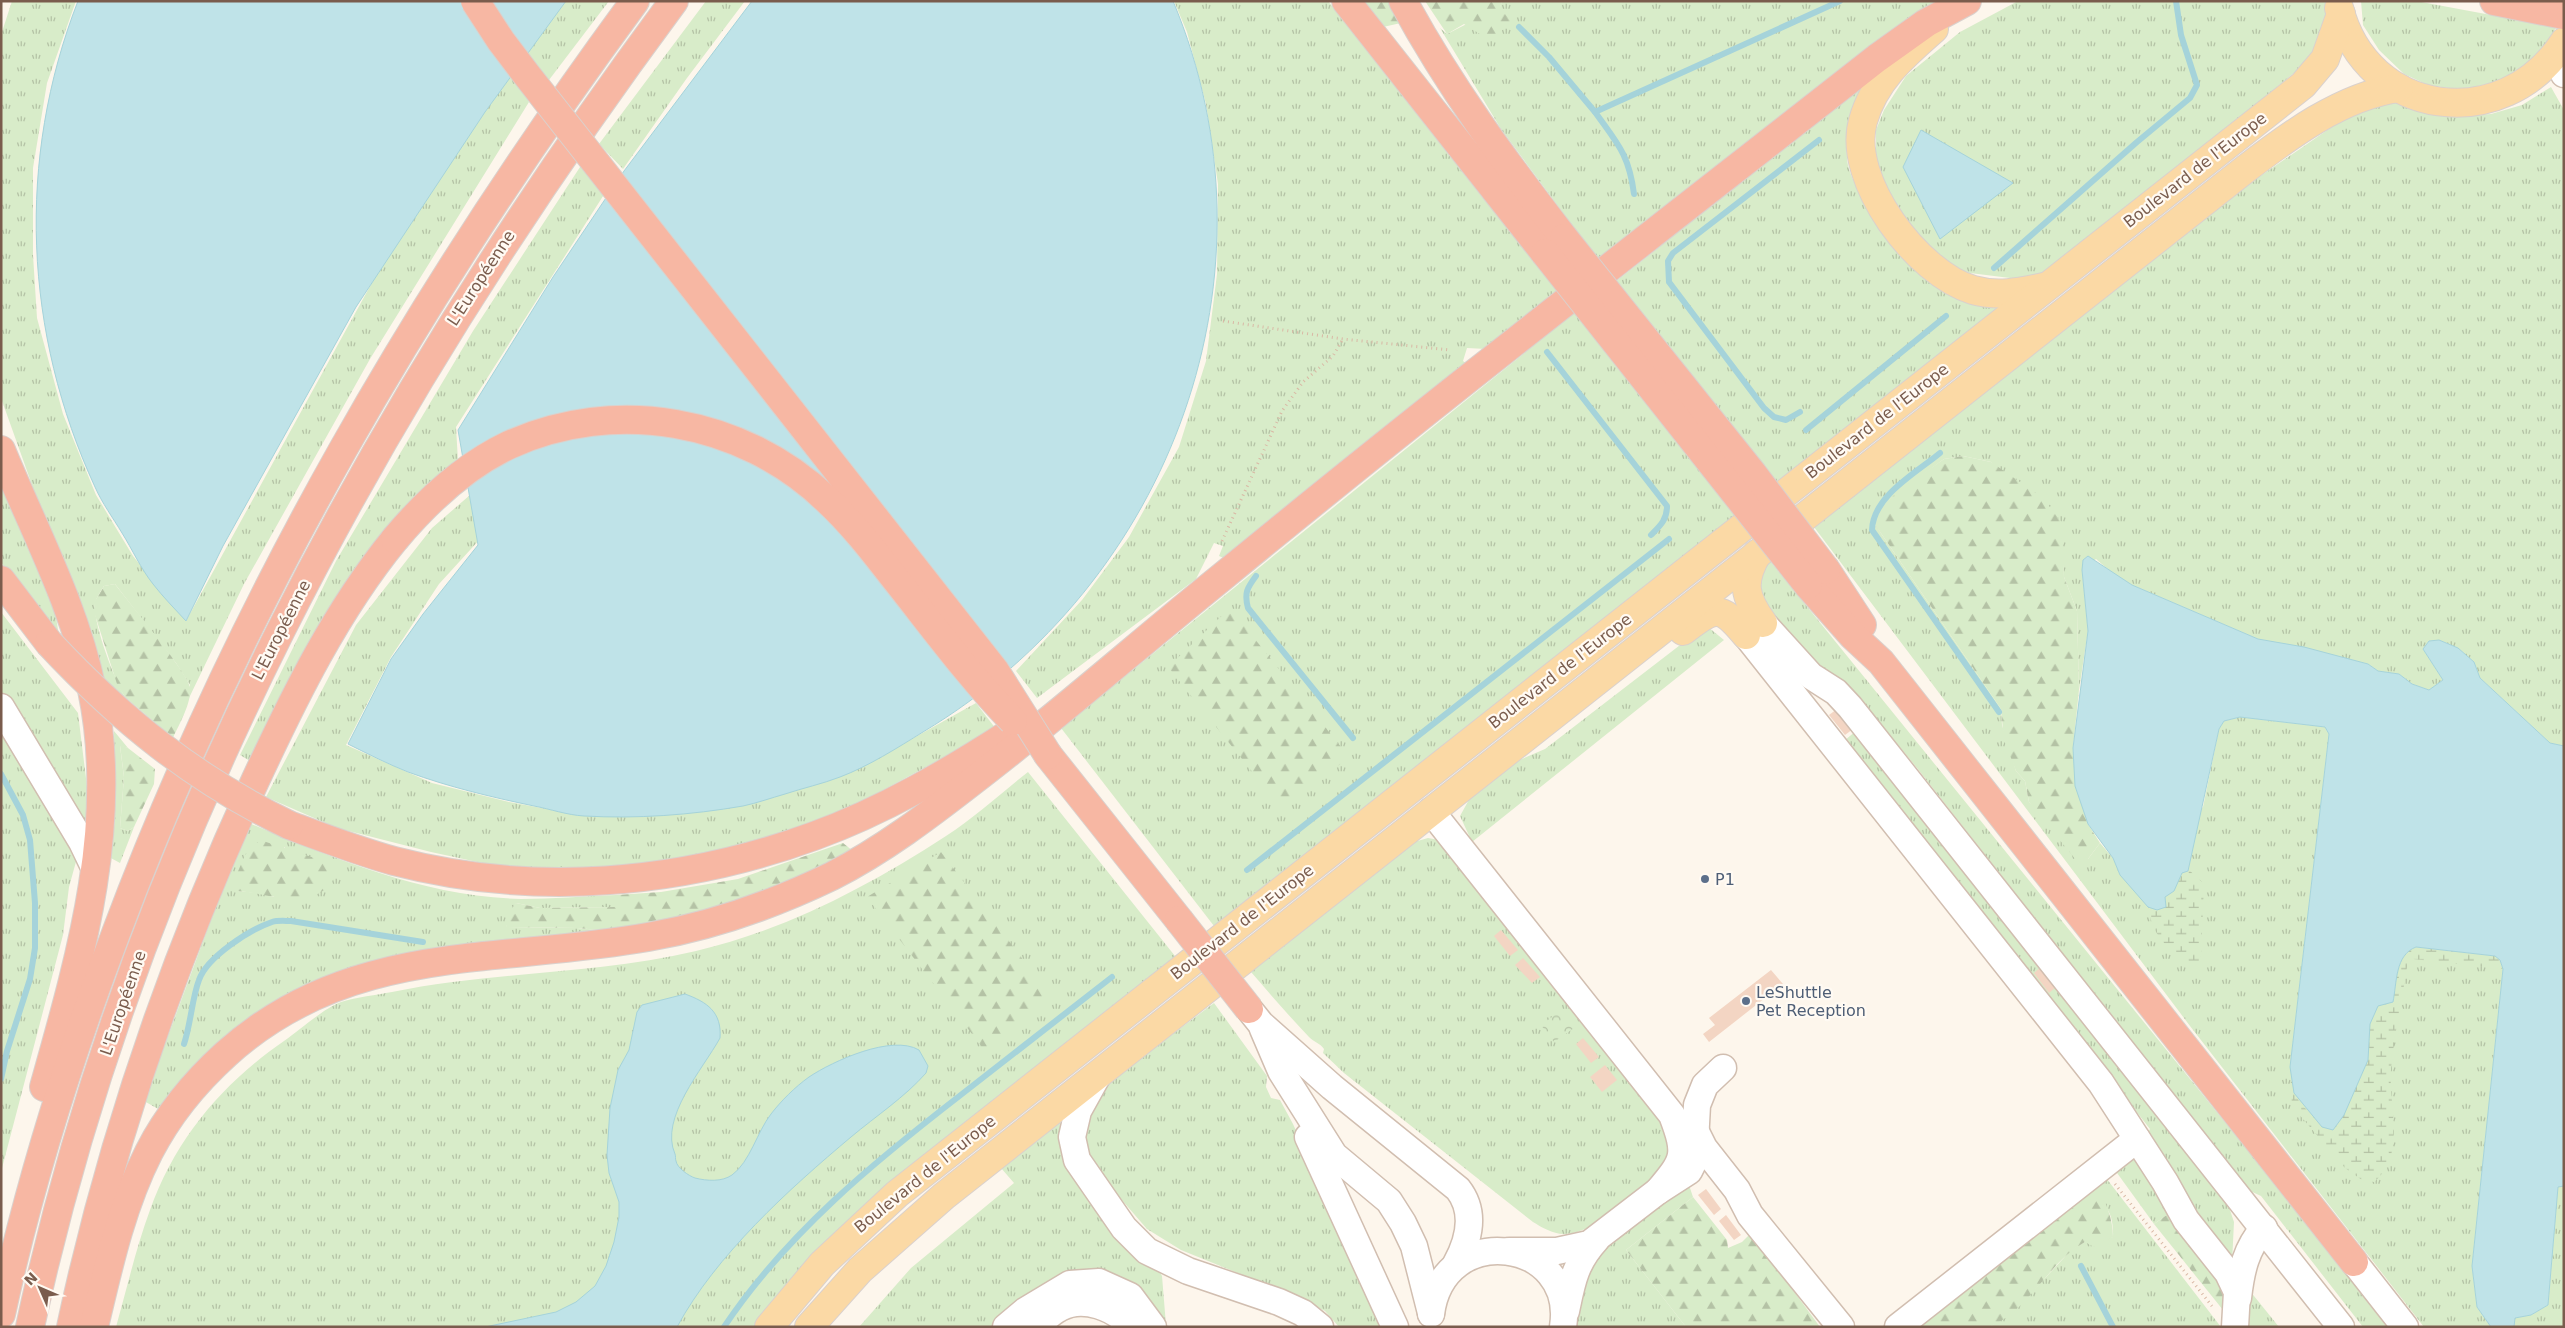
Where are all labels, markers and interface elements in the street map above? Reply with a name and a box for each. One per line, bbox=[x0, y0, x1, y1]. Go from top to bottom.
street label: Boulevard de l'Europe bbox=[2120, 108, 2270, 232]
street label: L'Européenne bbox=[443, 227, 519, 329]
street label: Boulevard de l'Europe bbox=[1802, 359, 1952, 483]
street label: L'Européenne bbox=[248, 577, 314, 683]
street label: Boulevard de l'Europe bbox=[1485, 609, 1635, 733]
street label: Boulevard de l'Europe bbox=[1167, 860, 1317, 984]
place label: P1 bbox=[1715, 870, 1735, 889]
marker: P1 bbox=[1699, 873, 1711, 885]
street label: L'Européenne bbox=[96, 948, 150, 1058]
place label: LeShuttle Pet Reception bbox=[1756, 983, 1866, 1020]
marker: LeShuttle Pet Reception bbox=[1740, 995, 1752, 1007]
street label: Boulevard de l'Europe bbox=[851, 1111, 999, 1237]
north arrow bbox=[15, 1263, 65, 1313]
text: N bbox=[21, 1269, 41, 1289]

